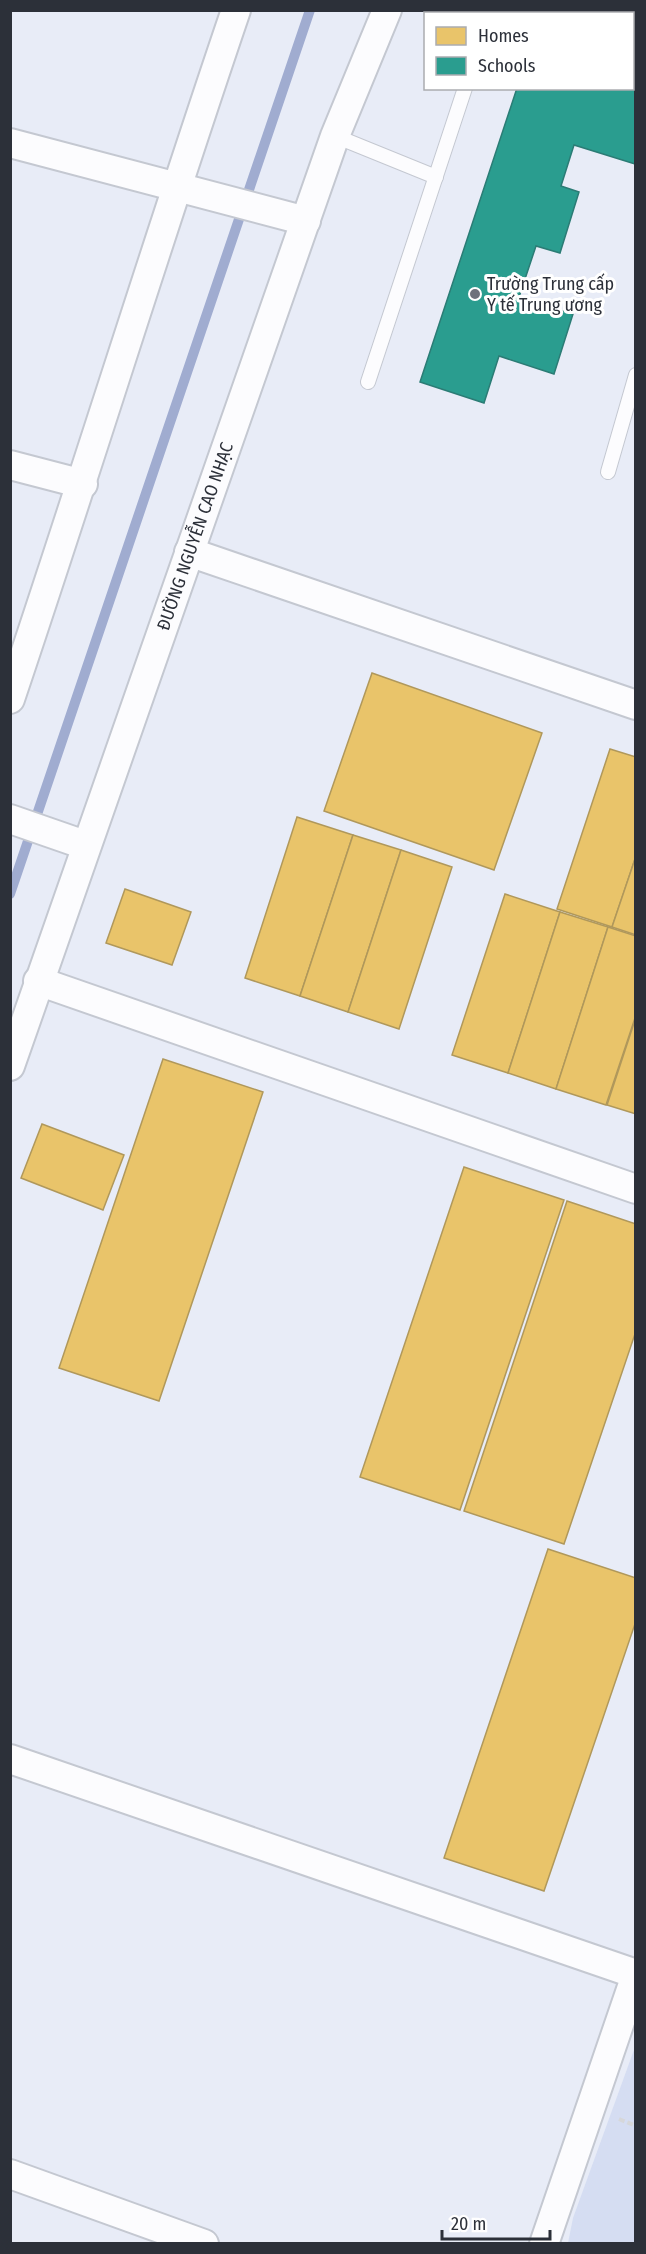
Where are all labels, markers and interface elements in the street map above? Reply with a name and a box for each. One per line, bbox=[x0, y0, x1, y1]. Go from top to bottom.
legend bbox=[424, 12, 634, 90]
text: Homes bbox=[478, 25, 529, 47]
text: Schools bbox=[478, 55, 536, 77]
place label: Trường Trung cấp Y tế Trung ương bbox=[487, 273, 614, 316]
marker: Trường Trung cấp Y tế Trung ương bbox=[468, 287, 482, 301]
street label: ĐƯỜNG NGUYỄN CAO NHẠC bbox=[152, 439, 238, 633]
scale bar bbox=[442, 2203, 550, 2241]
text: 20 m bbox=[451, 2213, 486, 2235]

